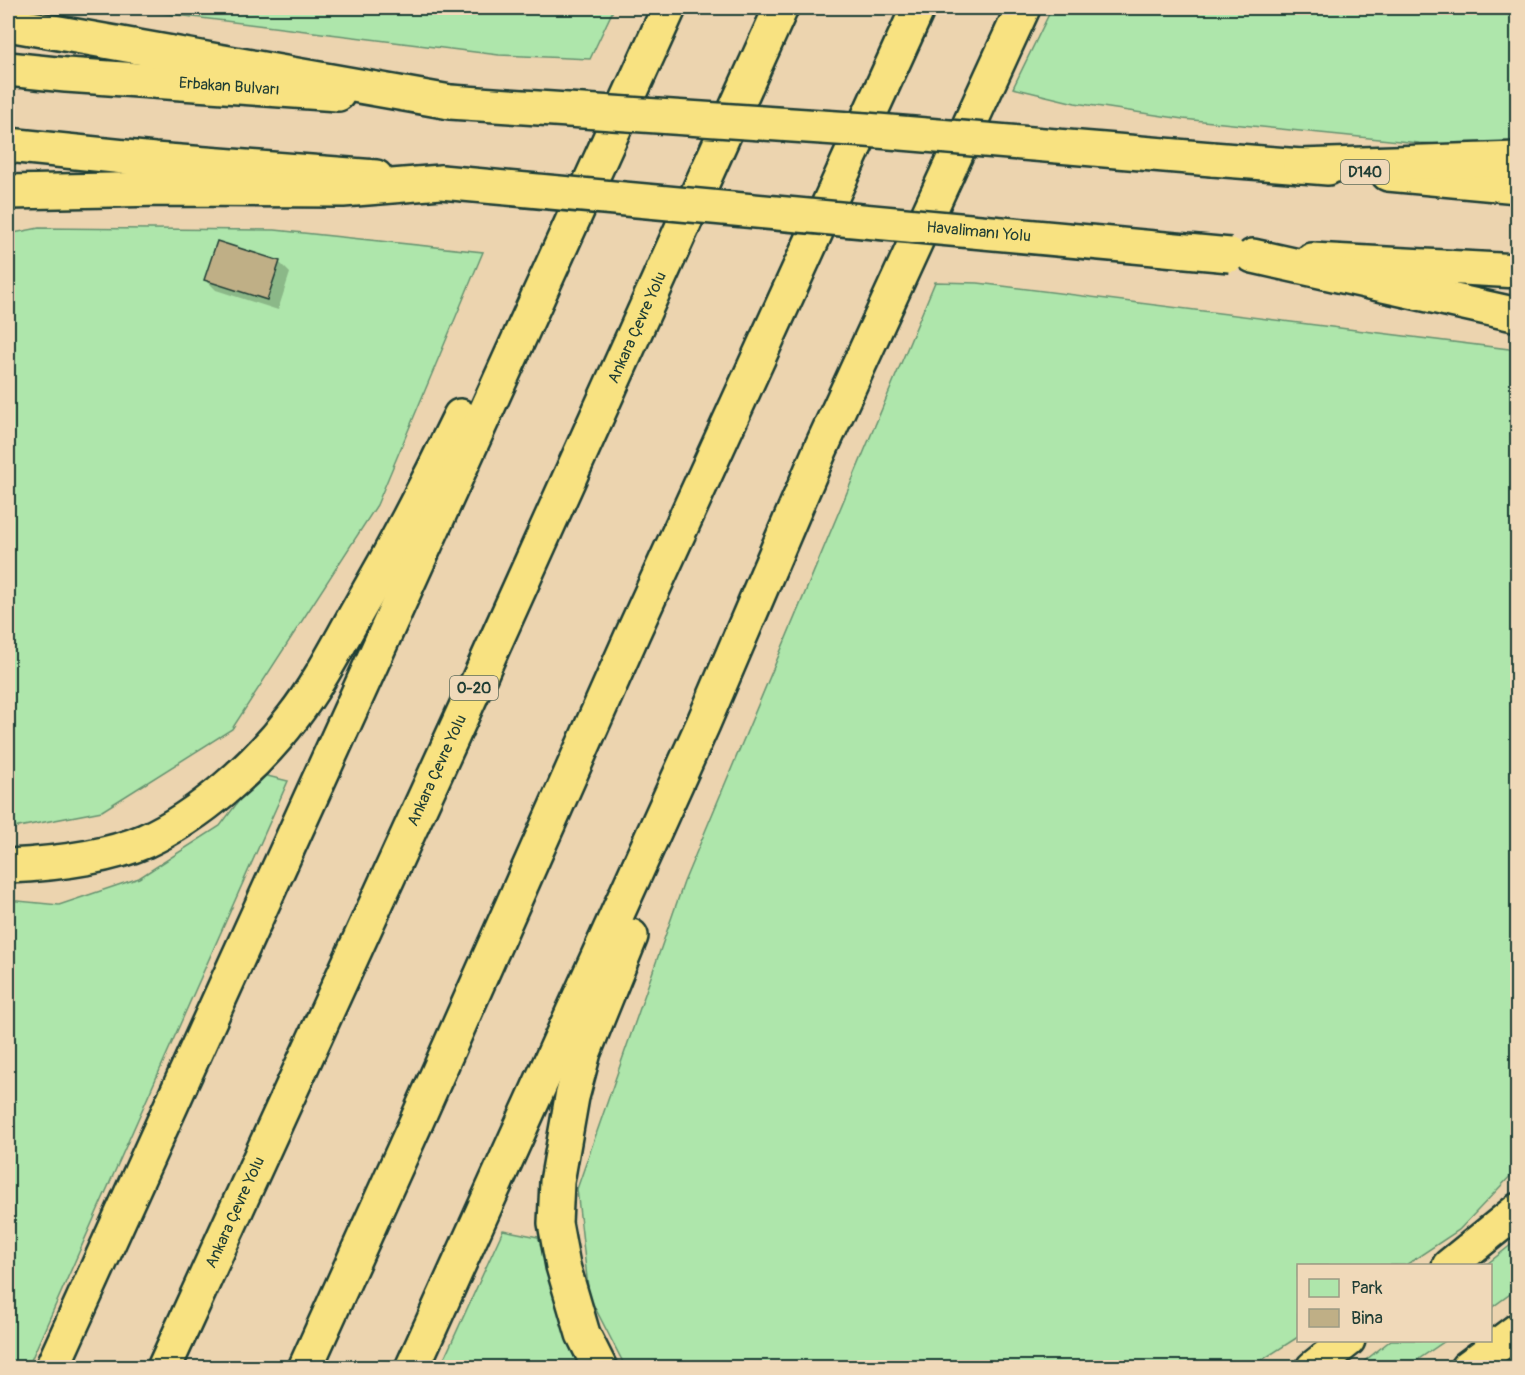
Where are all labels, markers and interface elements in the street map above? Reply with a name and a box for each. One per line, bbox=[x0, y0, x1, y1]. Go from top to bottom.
street label: Erbakan Bulvarı bbox=[178, 73, 280, 100]
road number: D140 bbox=[1341, 160, 1389, 184]
street label: Havalimanı Yolu bbox=[926, 217, 1032, 247]
street label: Ankara Çevre Yolu bbox=[603, 268, 671, 387]
road number: O-20 bbox=[450, 676, 498, 700]
street label: Ankara Çevre Yolu bbox=[403, 711, 471, 829]
street label: Ankara Çevre Yolu bbox=[201, 1153, 269, 1271]
legend bbox=[1297, 1264, 1492, 1342]
text: Park bbox=[1351, 1277, 1383, 1300]
text: Bina bbox=[1351, 1307, 1383, 1330]

